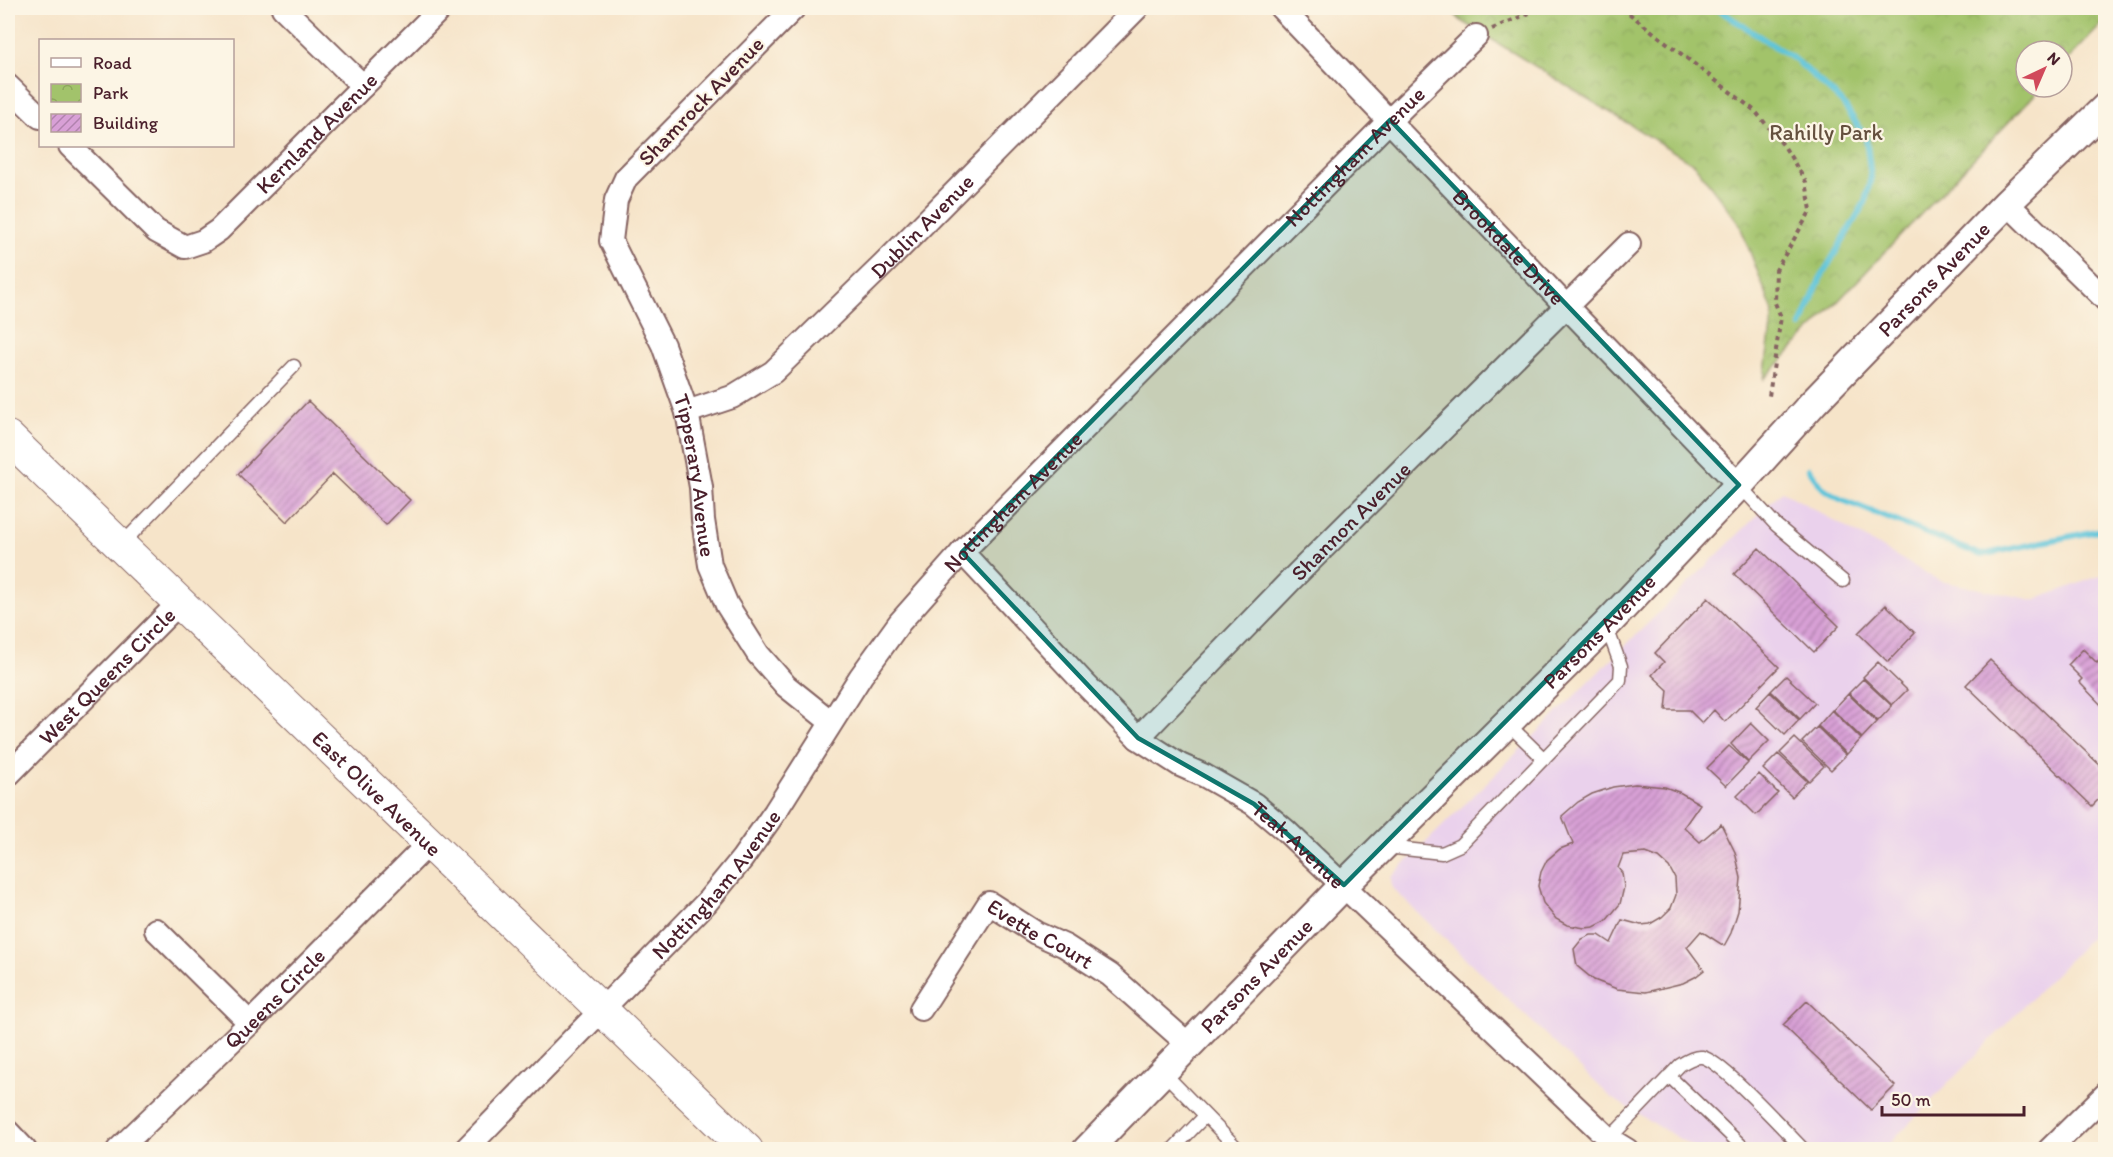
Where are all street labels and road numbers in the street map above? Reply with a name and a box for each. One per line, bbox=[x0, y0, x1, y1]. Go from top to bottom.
street label: Shamrock Avenue bbox=[632, 31, 770, 171]
street label: Kernland Avenue bbox=[250, 66, 383, 199]
street label: Nottingham Avenue bbox=[1279, 80, 1430, 232]
street label: Dublin Avenue bbox=[864, 168, 979, 284]
street label: Brookdale Drive bbox=[1447, 183, 1571, 310]
street label: Parsons Avenue bbox=[1872, 215, 1996, 342]
street label: Tipperary Avenue bbox=[668, 390, 722, 559]
street label: Nottingham Avenue bbox=[937, 425, 1088, 578]
street label: Shannon Avenue bbox=[1285, 455, 1416, 586]
street label: Parsons Avenue bbox=[1537, 568, 1661, 694]
street label: West Queens Circle bbox=[33, 601, 181, 750]
street label: East Olive Avenue bbox=[307, 724, 448, 862]
street label: Teak Avenue bbox=[1246, 795, 1351, 894]
street label: Nottingham Avenue bbox=[645, 804, 786, 965]
street label: Evette Court bbox=[983, 892, 1099, 974]
street label: Parsons Avenue bbox=[1194, 912, 1318, 1039]
street label: Queens Circle bbox=[218, 942, 331, 1054]

